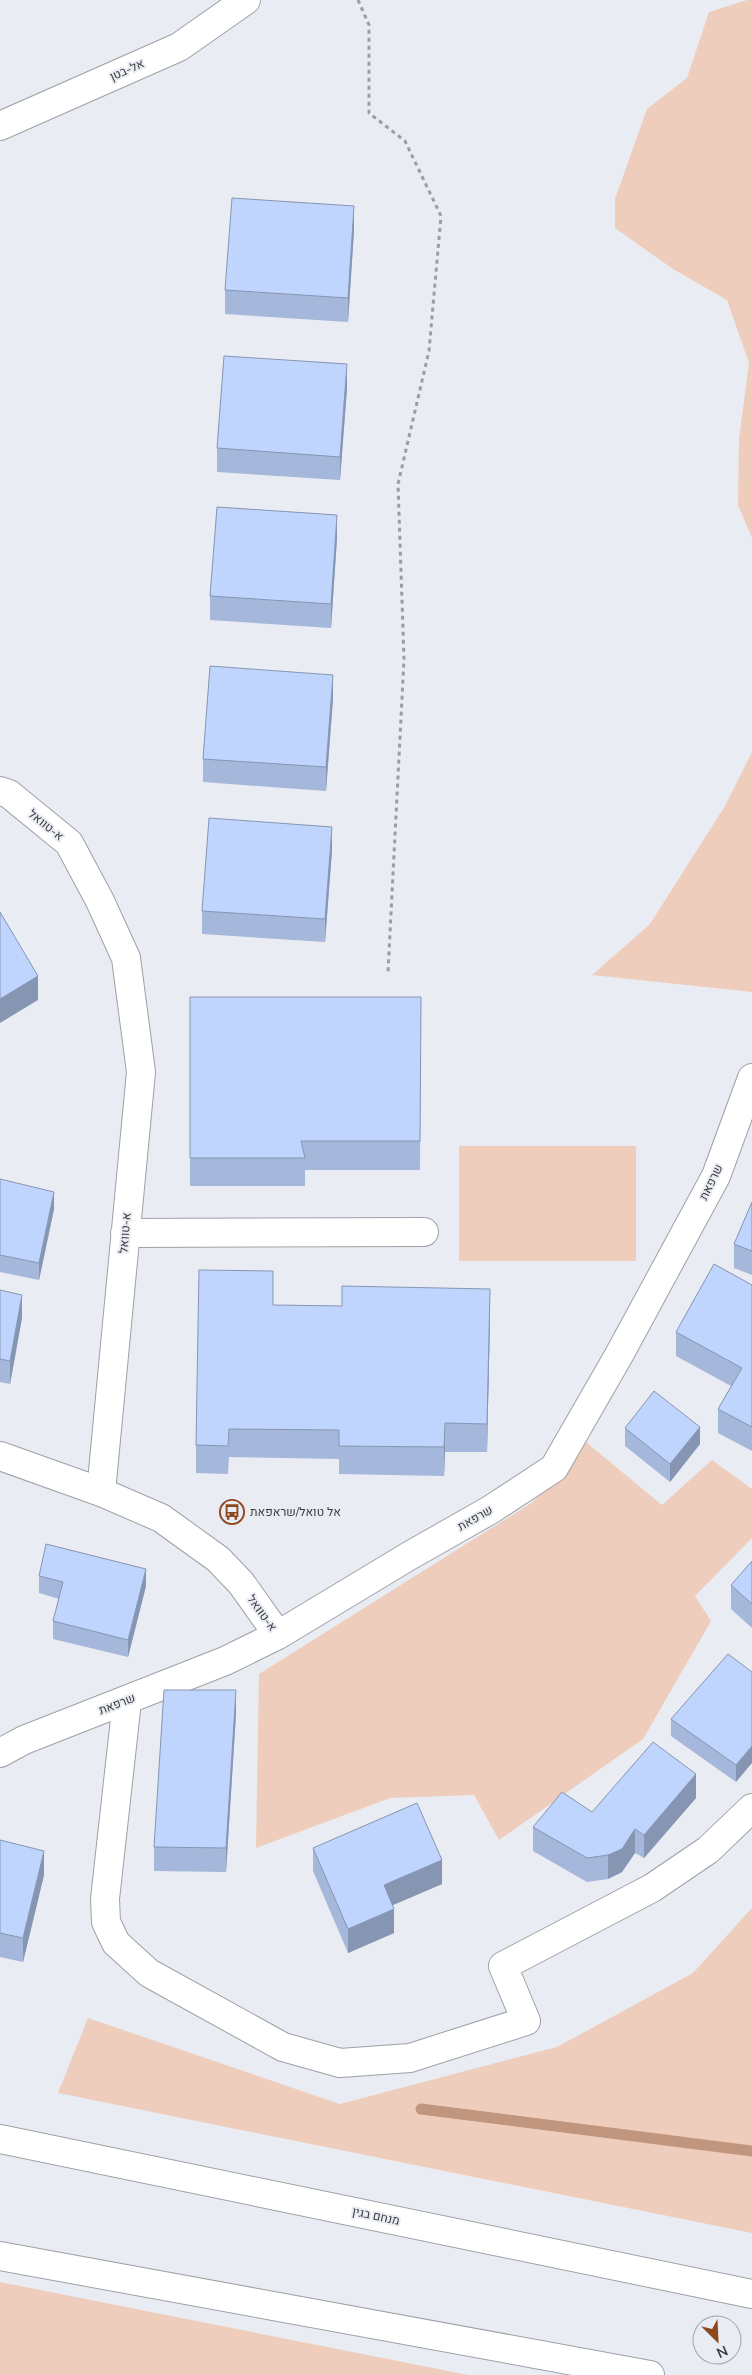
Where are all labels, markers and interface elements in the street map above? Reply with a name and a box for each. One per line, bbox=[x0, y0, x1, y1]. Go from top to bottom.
street label: אל-בטן bbox=[107, 55, 147, 85]
street label: א-טוואל bbox=[25, 806, 67, 844]
street label: שרפאת bbox=[695, 1161, 727, 1203]
street label: א-טוואל bbox=[115, 1212, 135, 1254]
bus stop icon: אל טואל/שראפאת bbox=[219, 1499, 245, 1525]
street label: שרפאת bbox=[454, 1502, 496, 1534]
place label: אל טואל/שראפאת bbox=[250, 1504, 341, 1520]
street label: א-טוואל bbox=[243, 1592, 281, 1635]
street label: שרפאת bbox=[96, 1690, 138, 1718]
street label: מנחם בגין bbox=[351, 2203, 401, 2229]
north arrow bbox=[692, 2315, 742, 2365]
text: N bbox=[713, 2341, 731, 2362]

